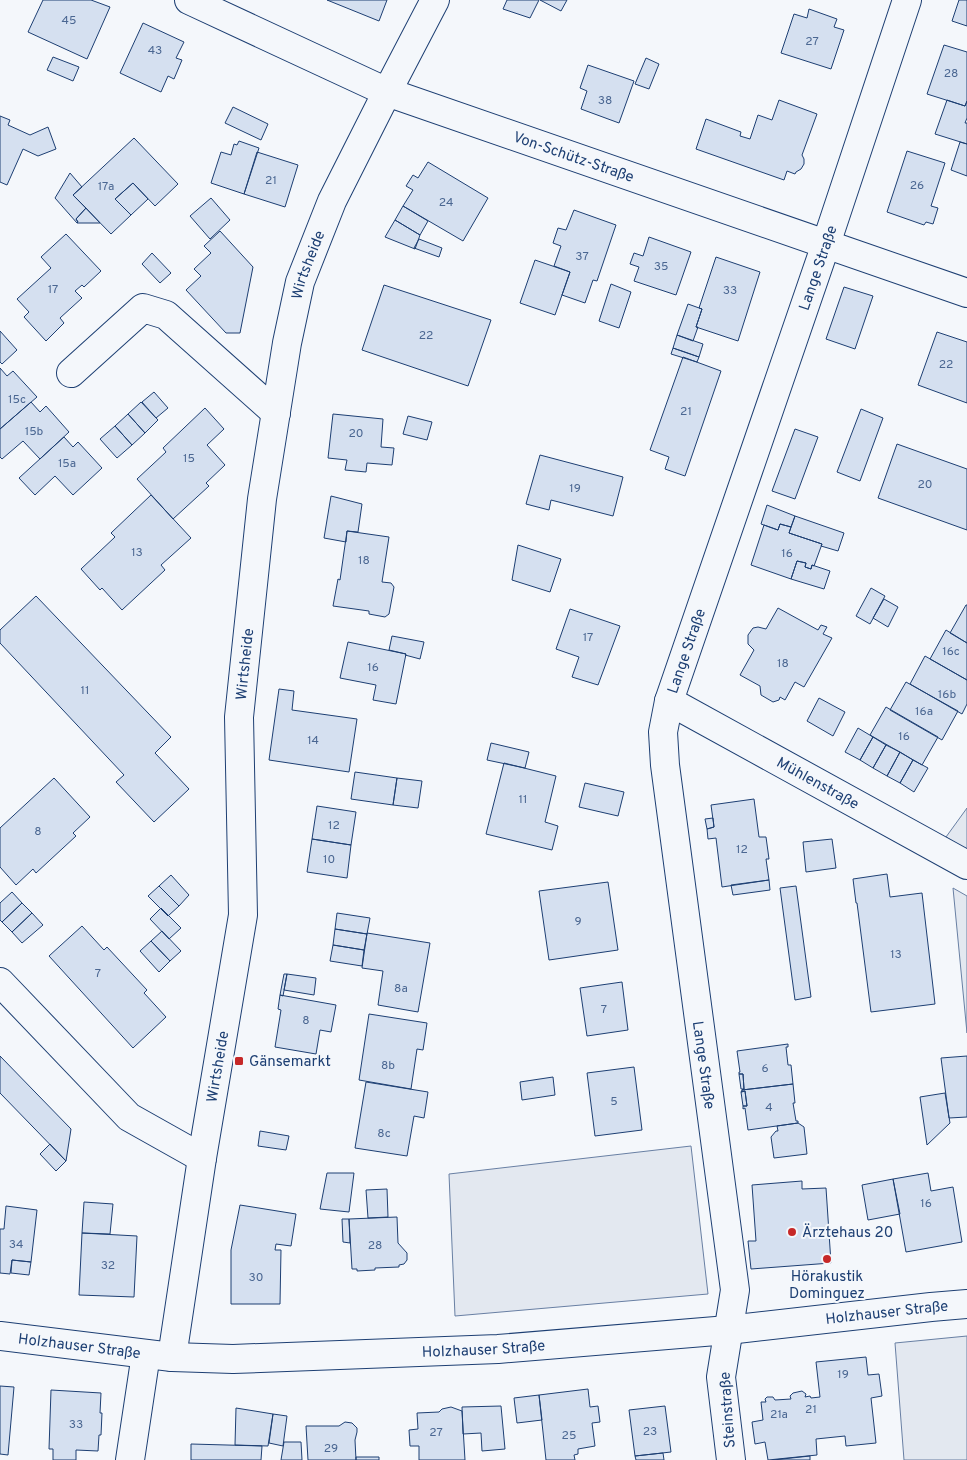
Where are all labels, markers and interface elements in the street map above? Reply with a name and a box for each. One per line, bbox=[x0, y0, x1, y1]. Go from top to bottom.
house number: 45 bbox=[62, 13, 76, 29]
house number: 27 bbox=[805, 34, 819, 50]
house number: 43 bbox=[148, 43, 162, 59]
house number: 28 bbox=[944, 66, 958, 82]
house number: 38 bbox=[598, 93, 612, 109]
street label: Von-Schütz-Straße bbox=[510, 128, 636, 188]
house number: 21 bbox=[265, 173, 277, 189]
house number: 26 bbox=[910, 178, 924, 194]
house number: 17a bbox=[98, 179, 114, 195]
house number: 24 bbox=[439, 195, 453, 211]
street label: Lange Straße bbox=[796, 223, 842, 313]
street label: Wirtsheide bbox=[289, 228, 330, 301]
house number: 37 bbox=[575, 249, 589, 265]
house number: 35 bbox=[654, 259, 668, 275]
house number: 17 bbox=[48, 282, 58, 298]
house number: 33 bbox=[723, 283, 737, 299]
house number: 22 bbox=[419, 328, 433, 344]
house number: 22 bbox=[939, 357, 953, 373]
house number: 15c bbox=[8, 392, 26, 408]
house number: 21 bbox=[680, 404, 692, 420]
house number: 15b bbox=[25, 424, 44, 440]
house number: 20 bbox=[348, 426, 364, 442]
house number: 15 bbox=[183, 451, 195, 467]
house number: 15a bbox=[58, 456, 76, 472]
house number: 20 bbox=[917, 477, 933, 493]
house number: 19 bbox=[569, 481, 581, 497]
house number: 13 bbox=[131, 545, 143, 561]
house number: 16 bbox=[781, 546, 793, 562]
house number: 18 bbox=[358, 553, 370, 569]
street label: Lange Straße bbox=[664, 606, 711, 696]
street label: Wirtsheide bbox=[233, 627, 259, 701]
house number: 17 bbox=[583, 630, 593, 646]
house number: 16c bbox=[942, 644, 960, 660]
house number: 18 bbox=[777, 656, 789, 672]
house number: 16 bbox=[367, 660, 379, 676]
house number: 11 bbox=[81, 683, 89, 699]
house number: 16b bbox=[938, 687, 956, 703]
house number: 16a bbox=[915, 704, 933, 720]
house number: 16 bbox=[898, 729, 910, 745]
house number: 14 bbox=[307, 733, 319, 749]
street label: Mühlenstraße bbox=[773, 754, 862, 815]
house number: 11 bbox=[519, 792, 527, 808]
house number: 12 bbox=[328, 818, 340, 834]
house number: 8 bbox=[34, 824, 42, 840]
house number: 12 bbox=[736, 842, 748, 858]
house number: 10 bbox=[323, 852, 335, 868]
house number: 9 bbox=[574, 914, 582, 930]
house number: 13 bbox=[890, 947, 902, 963]
house number: 7 bbox=[95, 966, 101, 982]
house number: 8a bbox=[394, 981, 408, 997]
house number: 7 bbox=[601, 1002, 607, 1018]
house number: 8 bbox=[302, 1013, 310, 1029]
street label: Lange Straße bbox=[687, 1020, 718, 1110]
street label: Wirtsheide bbox=[204, 1030, 234, 1104]
place label: Gänsemarkt bbox=[249, 1053, 331, 1072]
marker: Gänsemarkt bbox=[233, 1055, 245, 1067]
house number: 8b bbox=[381, 1058, 395, 1074]
house number: 6 bbox=[761, 1061, 769, 1077]
house number: 5 bbox=[610, 1094, 618, 1110]
house number: 4 bbox=[765, 1100, 773, 1116]
house number: 8c bbox=[377, 1126, 391, 1142]
house number: 16 bbox=[920, 1196, 932, 1212]
place label: Ärztehaus 20 bbox=[802, 1223, 893, 1243]
marker: Ärztehaus 20 bbox=[786, 1226, 798, 1238]
house number: 34 bbox=[9, 1237, 23, 1253]
house number: 28 bbox=[368, 1238, 382, 1254]
marker: Hörakustik Dominguez bbox=[821, 1253, 833, 1265]
house number: 32 bbox=[101, 1258, 115, 1274]
place label: Hörakustik Dominguez bbox=[789, 1268, 865, 1304]
house number: 30 bbox=[249, 1270, 263, 1286]
street label: Holzhauser Straße bbox=[824, 1298, 949, 1330]
street label: Holzhauser Straße bbox=[17, 1330, 142, 1364]
street label: Holzhauser Straße bbox=[421, 1337, 546, 1363]
house number: 19 bbox=[837, 1367, 849, 1383]
street label: Steinstraße bbox=[716, 1371, 741, 1449]
house number: 21 bbox=[805, 1402, 817, 1418]
house number: 21a bbox=[770, 1407, 788, 1423]
house number: 33 bbox=[69, 1417, 83, 1433]
house number: 23 bbox=[643, 1424, 657, 1440]
house number: 27 bbox=[429, 1425, 443, 1441]
house number: 25 bbox=[562, 1428, 576, 1444]
house number: 29 bbox=[324, 1441, 338, 1457]

